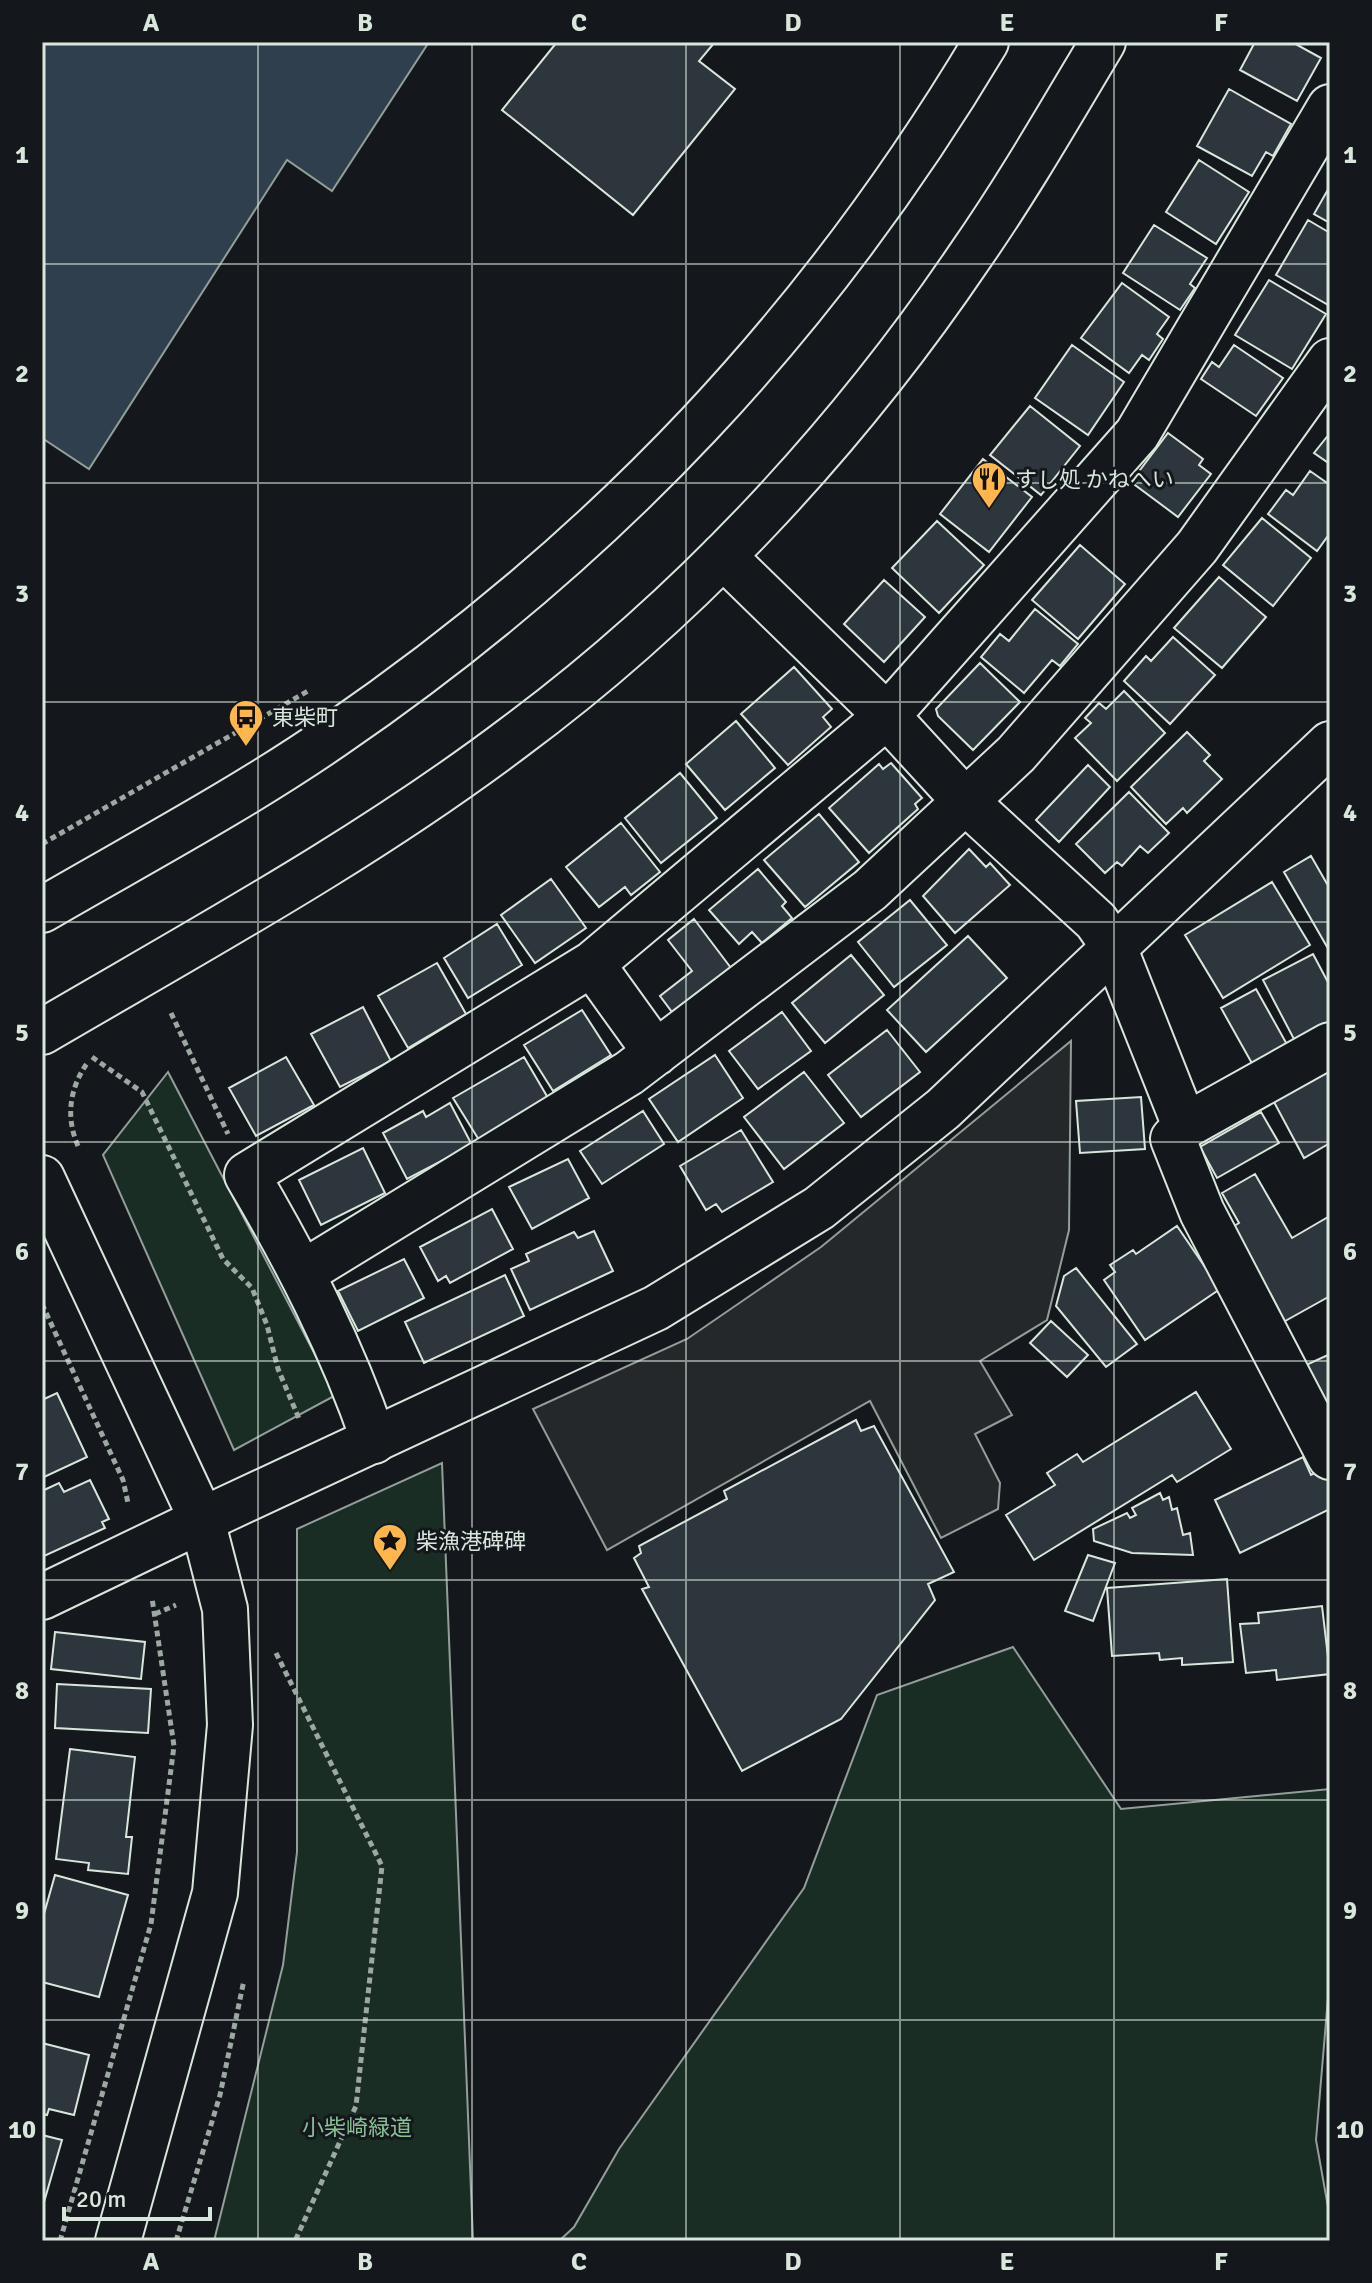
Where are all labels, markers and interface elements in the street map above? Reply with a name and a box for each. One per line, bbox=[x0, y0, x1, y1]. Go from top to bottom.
text: A bbox=[143, 7, 160, 39]
text: B bbox=[357, 7, 373, 39]
text: C bbox=[571, 7, 587, 39]
text: D bbox=[784, 7, 802, 39]
text: E bbox=[1000, 7, 1014, 39]
text: F bbox=[1214, 7, 1228, 39]
text: 1 bbox=[15, 139, 29, 171]
text: 1 bbox=[1343, 139, 1357, 171]
text: 2 bbox=[15, 358, 29, 390]
text: 2 bbox=[1343, 358, 1357, 390]
restaurant icon: すし処 かねへい bbox=[970, 460, 1008, 510]
place label: すし処 かねへい bbox=[1015, 466, 1174, 493]
text: 3 bbox=[15, 578, 29, 610]
text: 3 bbox=[1343, 578, 1357, 610]
bus stop icon: 東柴町 bbox=[227, 698, 265, 748]
place label: 東柴町 bbox=[272, 704, 338, 731]
text: 4 bbox=[15, 797, 29, 829]
text: 4 bbox=[1343, 797, 1357, 829]
text: 5 bbox=[15, 1017, 29, 1049]
text: 5 bbox=[1343, 1017, 1357, 1049]
text: 6 bbox=[15, 1236, 29, 1268]
text: 6 bbox=[1343, 1236, 1357, 1268]
text: 7 bbox=[15, 1456, 29, 1488]
text: 7 bbox=[1343, 1456, 1357, 1488]
place icon: 柴漁港碑碑 bbox=[371, 1522, 409, 1572]
place label: 柴漁港碑碑 bbox=[416, 1528, 526, 1555]
text: 8 bbox=[15, 1675, 29, 1707]
text: 8 bbox=[1343, 1675, 1357, 1707]
text: 9 bbox=[15, 1895, 29, 1927]
text: 9 bbox=[1343, 1895, 1357, 1927]
text: 10 bbox=[8, 2114, 36, 2146]
park label: 小柴崎緑道 bbox=[302, 2114, 412, 2141]
text: 10 bbox=[1336, 2114, 1364, 2146]
scale bar bbox=[64, 2171, 210, 2221]
text: 20 m bbox=[76, 2184, 126, 2214]
text: A bbox=[143, 2246, 160, 2278]
text: B bbox=[357, 2246, 373, 2278]
text: C bbox=[571, 2246, 587, 2278]
text: D bbox=[784, 2246, 802, 2278]
text: E bbox=[1000, 2246, 1014, 2278]
text: F bbox=[1214, 2246, 1228, 2278]

